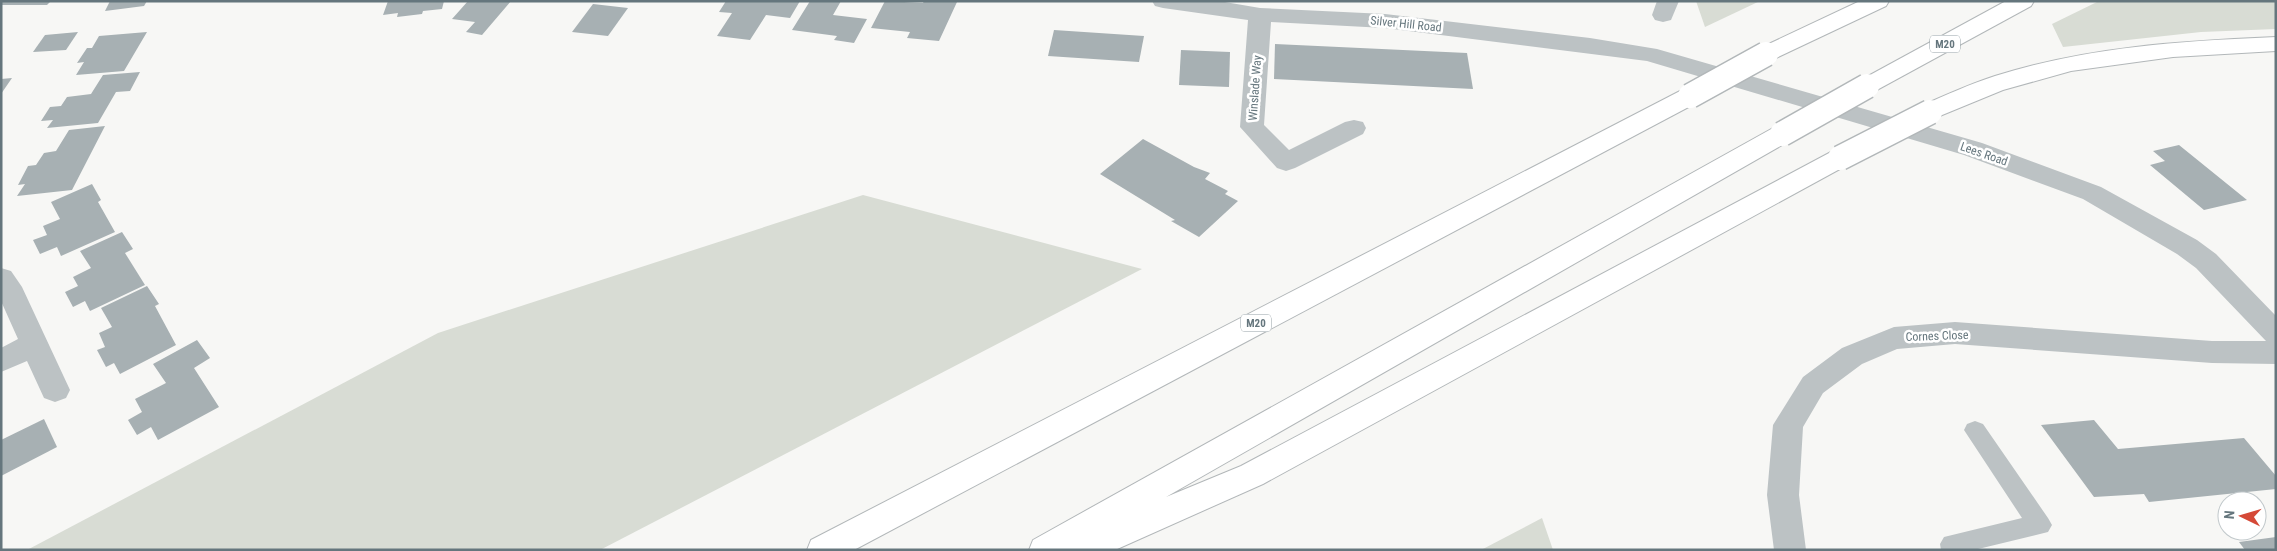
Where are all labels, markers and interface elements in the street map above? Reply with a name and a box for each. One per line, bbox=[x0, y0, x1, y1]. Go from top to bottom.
street label: Silver Hill Road bbox=[1370, 13, 1442, 35]
road number: M20 bbox=[1930, 36, 1960, 52]
street label: Winslade Way bbox=[1246, 55, 1264, 121]
street label: Lees Road bbox=[1958, 139, 2010, 169]
road number: M20 bbox=[1241, 314, 1271, 332]
street label: Cornes Close bbox=[1905, 328, 1969, 344]
north arrow bbox=[2217, 491, 2267, 541]
text: N bbox=[2221, 510, 2237, 520]

